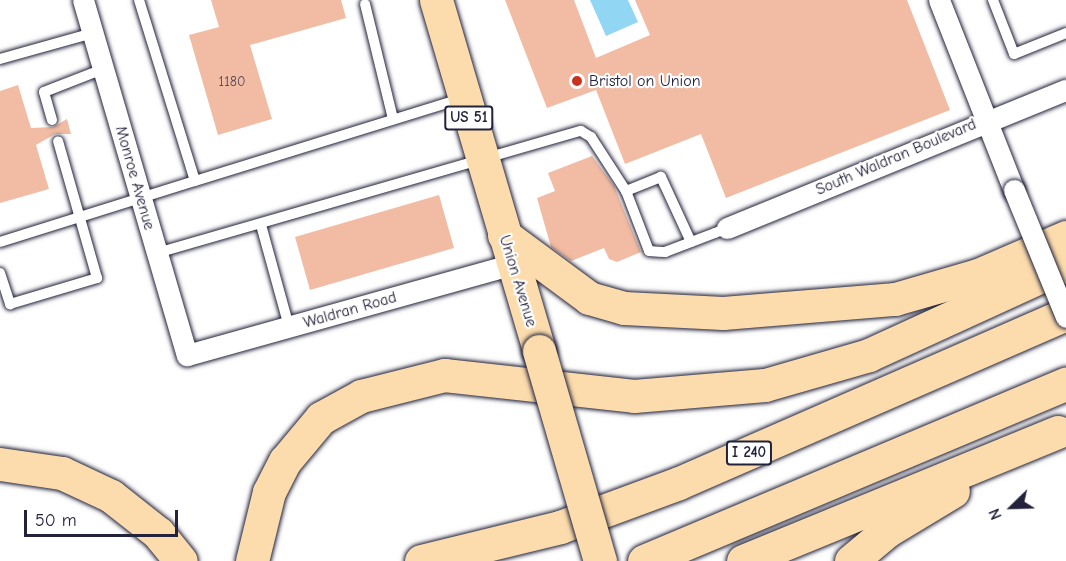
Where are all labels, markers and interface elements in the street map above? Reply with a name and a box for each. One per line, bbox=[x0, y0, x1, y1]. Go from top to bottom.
place label: Bristol on Union bbox=[589, 71, 700, 91]
house number: 1180 bbox=[219, 74, 245, 90]
marker: Bristol on Union bbox=[570, 74, 584, 88]
road number: US 51 bbox=[444, 106, 494, 130]
street label: South Waldran Boulevard bbox=[813, 114, 979, 200]
street label: Monroe Avenue bbox=[111, 124, 159, 232]
street label: Union Avenue bbox=[495, 233, 541, 329]
street label: Waldran Road bbox=[301, 288, 399, 332]
road number: I 240 bbox=[725, 441, 773, 465]
north arrow bbox=[982, 477, 1042, 537]
scale bar bbox=[27, 498, 182, 536]
text: N bbox=[985, 506, 1006, 522]
text: 50 m bbox=[35, 510, 77, 531]

